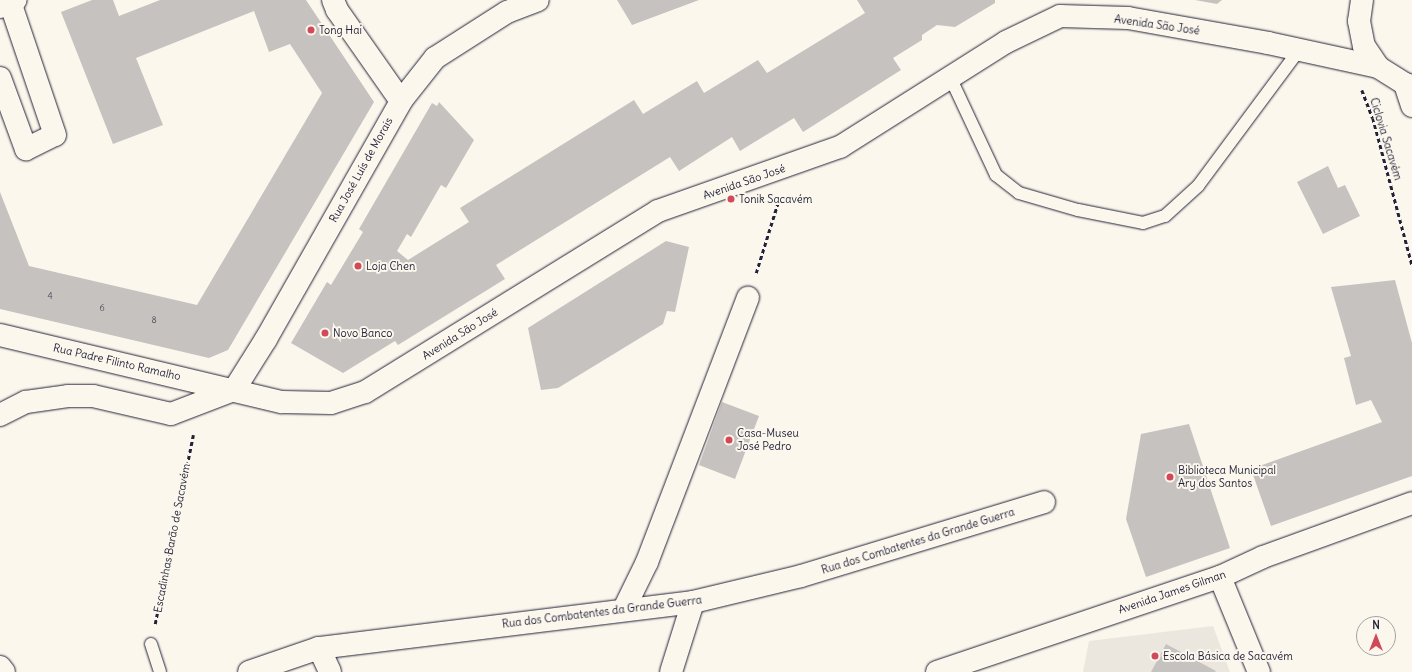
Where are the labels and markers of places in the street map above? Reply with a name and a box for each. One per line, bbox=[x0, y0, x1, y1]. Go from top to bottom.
place label: Tong Hai bbox=[319, 23, 362, 37]
marker: Tong Hai bbox=[306, 25, 316, 35]
place label: Tonik Sacavém bbox=[739, 192, 812, 206]
marker: Tonik Sacavém bbox=[726, 194, 736, 204]
place label: Loja Chen bbox=[366, 259, 415, 273]
marker: Loja Chen bbox=[353, 261, 363, 271]
place label: Novo Banco bbox=[333, 326, 392, 340]
marker: Novo Banco bbox=[320, 328, 330, 338]
place label: Casa-Museu José Pedro bbox=[737, 427, 799, 453]
marker: Casa-Museu José Pedro bbox=[724, 435, 734, 445]
place label: Biblioteca Municipal Ary dos Santos bbox=[1178, 464, 1276, 490]
marker: Biblioteca Municipal Ary dos Santos bbox=[1165, 472, 1175, 482]
place label: Escola Básica de Sacavém bbox=[1163, 649, 1293, 663]
marker: Escola Básica de Sacavém bbox=[1150, 651, 1160, 661]

